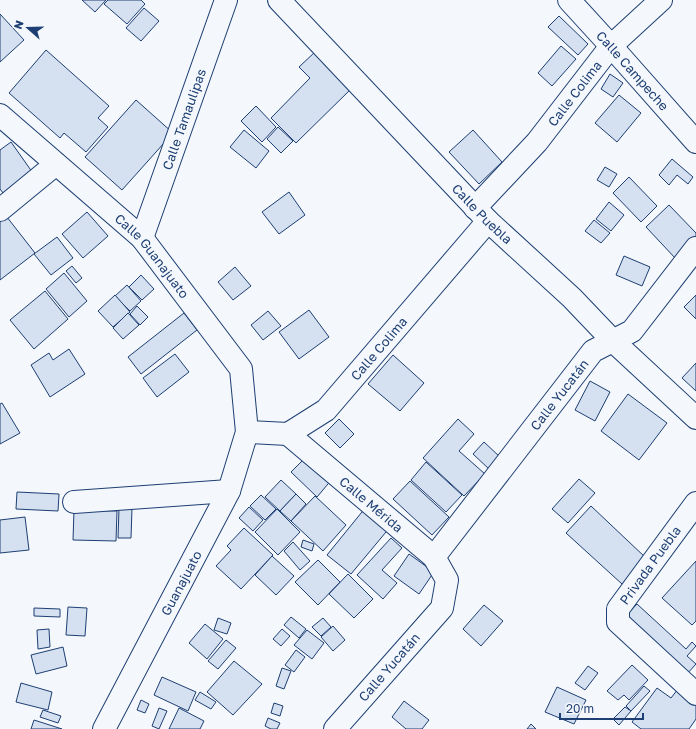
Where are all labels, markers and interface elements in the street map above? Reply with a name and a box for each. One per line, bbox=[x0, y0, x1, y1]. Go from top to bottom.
north arrow bbox=[8, 8, 48, 48]
text: N bbox=[11, 18, 26, 31]
street label: Calle Campeche bbox=[593, 27, 672, 114]
street label: Calle Colima bbox=[544, 57, 605, 129]
street label: Calle Tamaulipas bbox=[159, 66, 209, 172]
street label: Calle Puebla bbox=[449, 180, 516, 247]
street label: Calle Guanajuato bbox=[112, 210, 193, 302]
street label: Calle Colima bbox=[347, 314, 410, 383]
street label: Calle Yucatán bbox=[527, 356, 592, 433]
street label: Calle Mérida bbox=[336, 473, 406, 535]
street label: Privada Puebla bbox=[616, 523, 684, 607]
street label: Guanajuato bbox=[157, 548, 205, 618]
street label: Calle Yucatán bbox=[355, 630, 423, 704]
scale bar bbox=[560, 695, 643, 721]
text: 20 m bbox=[566, 701, 594, 716]

